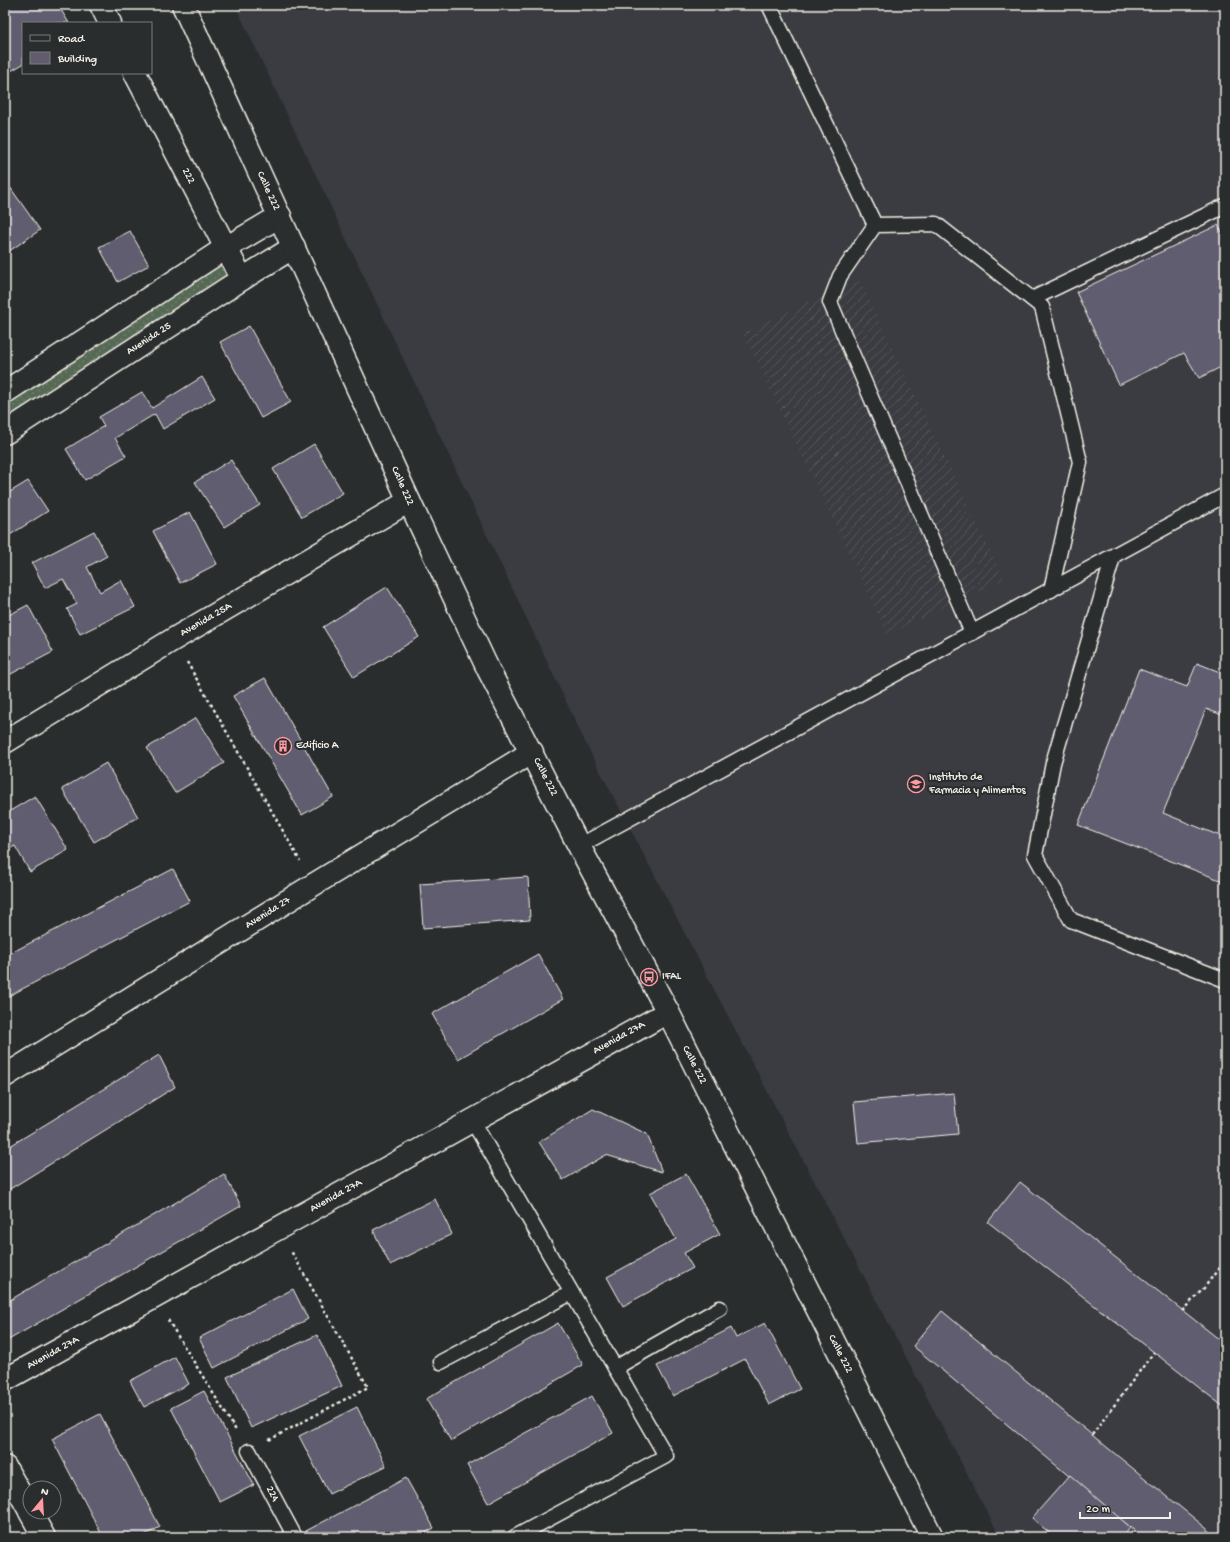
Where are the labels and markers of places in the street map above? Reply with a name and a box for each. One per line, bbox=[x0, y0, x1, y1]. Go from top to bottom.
building icon: Edificio A bbox=[273, 736, 293, 756]
place label: Edificio A bbox=[296, 739, 339, 752]
place label: Instituto de Farmacia y Alimentos bbox=[928, 772, 1027, 797]
school or university icon: Instituto de Farmacia y Alimentos bbox=[906, 774, 926, 794]
bus stop icon: IFAL bbox=[639, 967, 659, 987]
place label: IFAL bbox=[662, 971, 682, 983]

